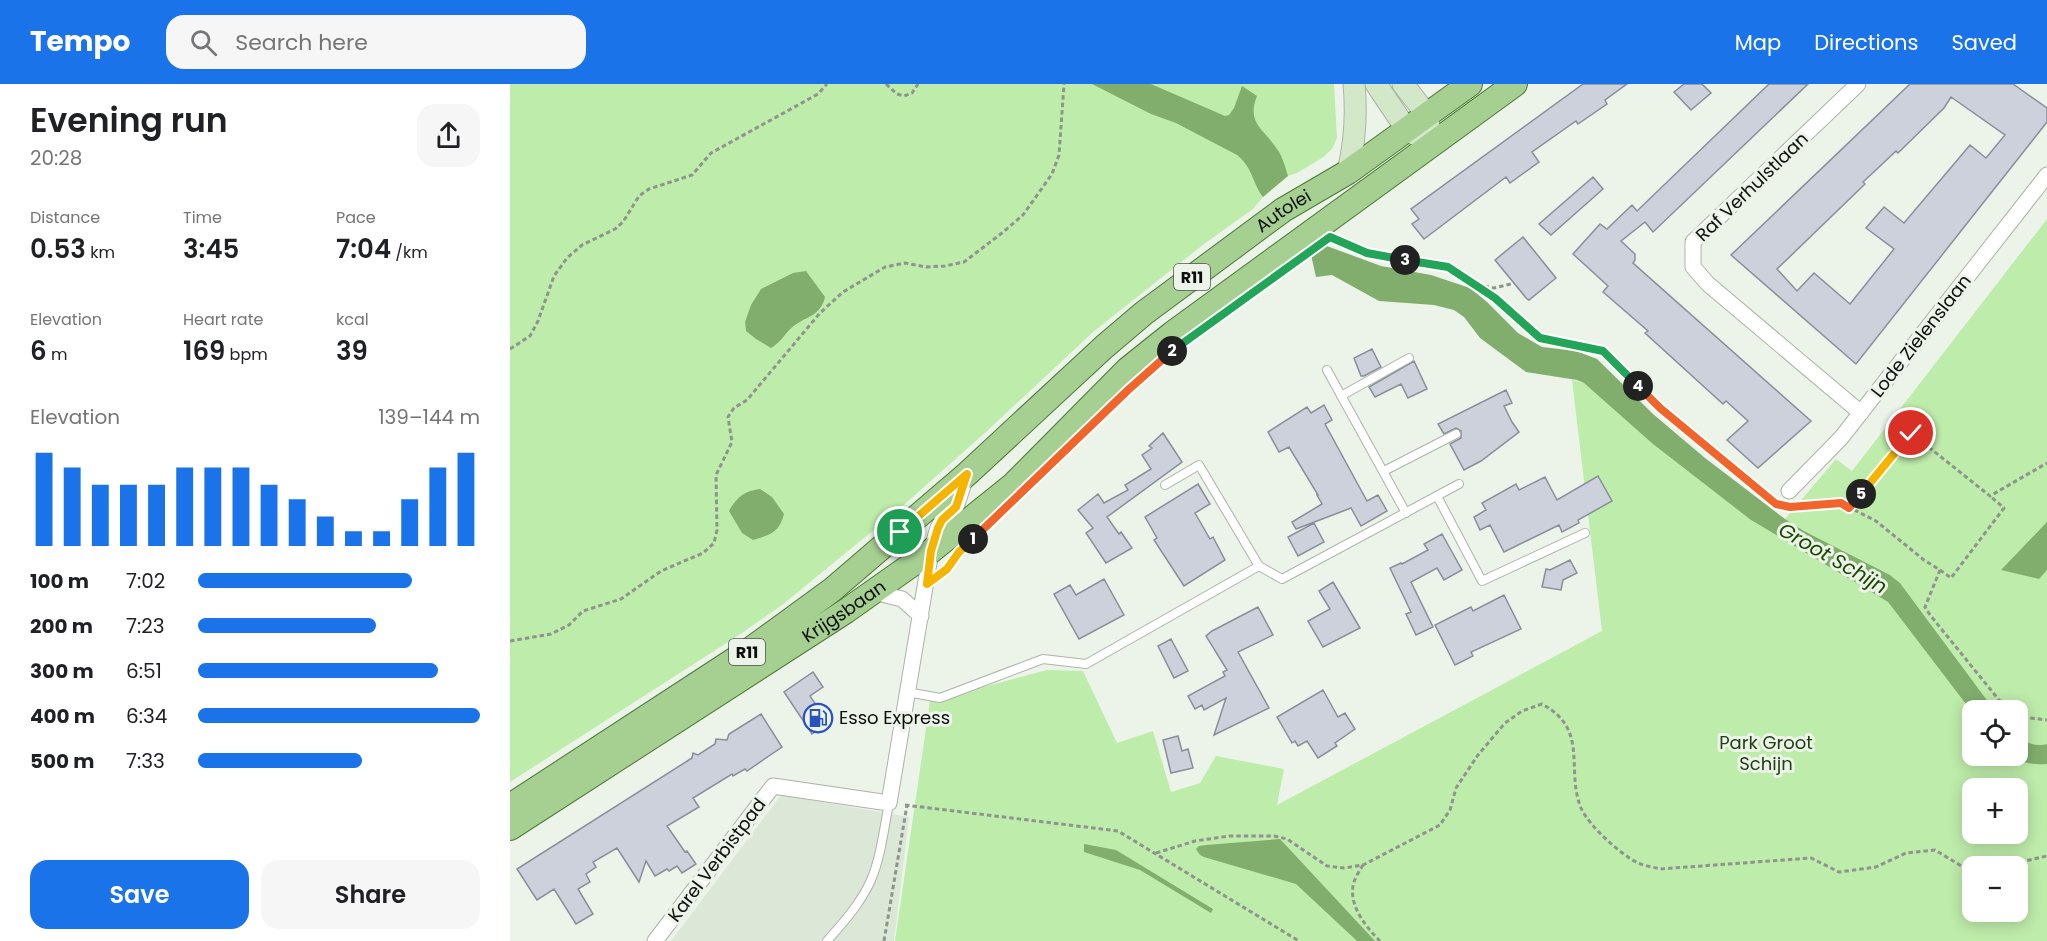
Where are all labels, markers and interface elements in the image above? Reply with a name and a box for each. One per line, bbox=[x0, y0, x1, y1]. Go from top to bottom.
search box bbox=[166, 15, 586, 69]
text: Tempo bbox=[30, 22, 130, 61]
icon: search bbox=[187, 26, 220, 59]
text: Search here bbox=[235, 27, 368, 58]
text: Map bbox=[1735, 28, 1781, 57]
text: Directions bbox=[1814, 28, 1918, 57]
text: Saved bbox=[1951, 28, 2017, 57]
text: Evening run bbox=[30, 97, 228, 144]
button: share bbox=[417, 104, 480, 167]
street label: Raf Verhulstlaan bbox=[1690, 126, 1813, 247]
text: 20:28 bbox=[30, 144, 82, 172]
street label: Autolei bbox=[1250, 183, 1316, 238]
text: Distance bbox=[30, 206, 100, 229]
text: Time bbox=[183, 206, 222, 229]
text: Pace bbox=[336, 206, 376, 229]
text: 0.53 bbox=[30, 231, 86, 267]
text: 3:45 bbox=[183, 231, 239, 267]
text: 7:04 bbox=[336, 231, 391, 267]
text: km bbox=[86, 241, 115, 264]
text: /km bbox=[391, 241, 428, 264]
pin: 3 bbox=[1390, 245, 1420, 275]
text: 3 bbox=[1400, 248, 1410, 271]
road number: R11 bbox=[1174, 264, 1210, 290]
street label: Lode Zielenslaan bbox=[1865, 269, 1976, 402]
text: Elevation bbox=[30, 308, 102, 331]
text: Heart rate bbox=[183, 308, 263, 331]
text: kcal bbox=[336, 308, 369, 331]
text: 6 bbox=[30, 333, 47, 369]
text: 169 bbox=[183, 333, 225, 369]
text: 39 bbox=[336, 333, 368, 369]
pin: 2 bbox=[1157, 336, 1187, 366]
text: 2 bbox=[1167, 339, 1177, 362]
text: m bbox=[47, 343, 67, 366]
text: bpm bbox=[225, 343, 268, 366]
pin: 4 bbox=[1623, 371, 1653, 401]
text: 4 bbox=[1633, 374, 1643, 397]
text: Elevation bbox=[30, 403, 120, 431]
text: 139–144 m bbox=[378, 403, 480, 431]
pin bbox=[1885, 407, 1936, 458]
icon: check bbox=[1894, 416, 1927, 449]
pin: 5 bbox=[1846, 479, 1876, 509]
text: 5 bbox=[1856, 482, 1866, 505]
pin bbox=[874, 506, 925, 557]
icon: arrive bbox=[883, 515, 916, 548]
water label: Groot Schijn bbox=[1774, 516, 1892, 600]
pin: 1 bbox=[958, 524, 988, 554]
text: 1 bbox=[970, 527, 976, 550]
text: 100 m bbox=[30, 567, 89, 595]
text: 7:02 bbox=[126, 567, 165, 595]
street label: Krijgsbaan bbox=[797, 574, 891, 648]
text: 200 m bbox=[30, 612, 93, 640]
text: 7:23 bbox=[126, 612, 164, 640]
road number: R11 bbox=[729, 639, 765, 665]
text: 300 m bbox=[30, 657, 94, 685]
text: 6:51 bbox=[126, 657, 162, 685]
map controls bbox=[1962, 700, 2028, 922]
button: locate bbox=[1962, 700, 2028, 766]
text: 400 m bbox=[30, 702, 95, 730]
text: 6:34 bbox=[126, 702, 167, 730]
fuel station icon: Esso Express bbox=[802, 702, 834, 734]
place label: Esso Express bbox=[839, 705, 950, 730]
park label: Park Groot Schijn bbox=[1719, 730, 1813, 776]
text: 500 m bbox=[30, 747, 95, 775]
text: 7:33 bbox=[126, 747, 165, 775]
button: + bbox=[1962, 778, 2028, 844]
street label: Karel Verbistpad bbox=[662, 793, 771, 927]
button: − bbox=[1962, 856, 2028, 922]
button: Save bbox=[30, 860, 249, 929]
button: Share bbox=[261, 860, 480, 929]

